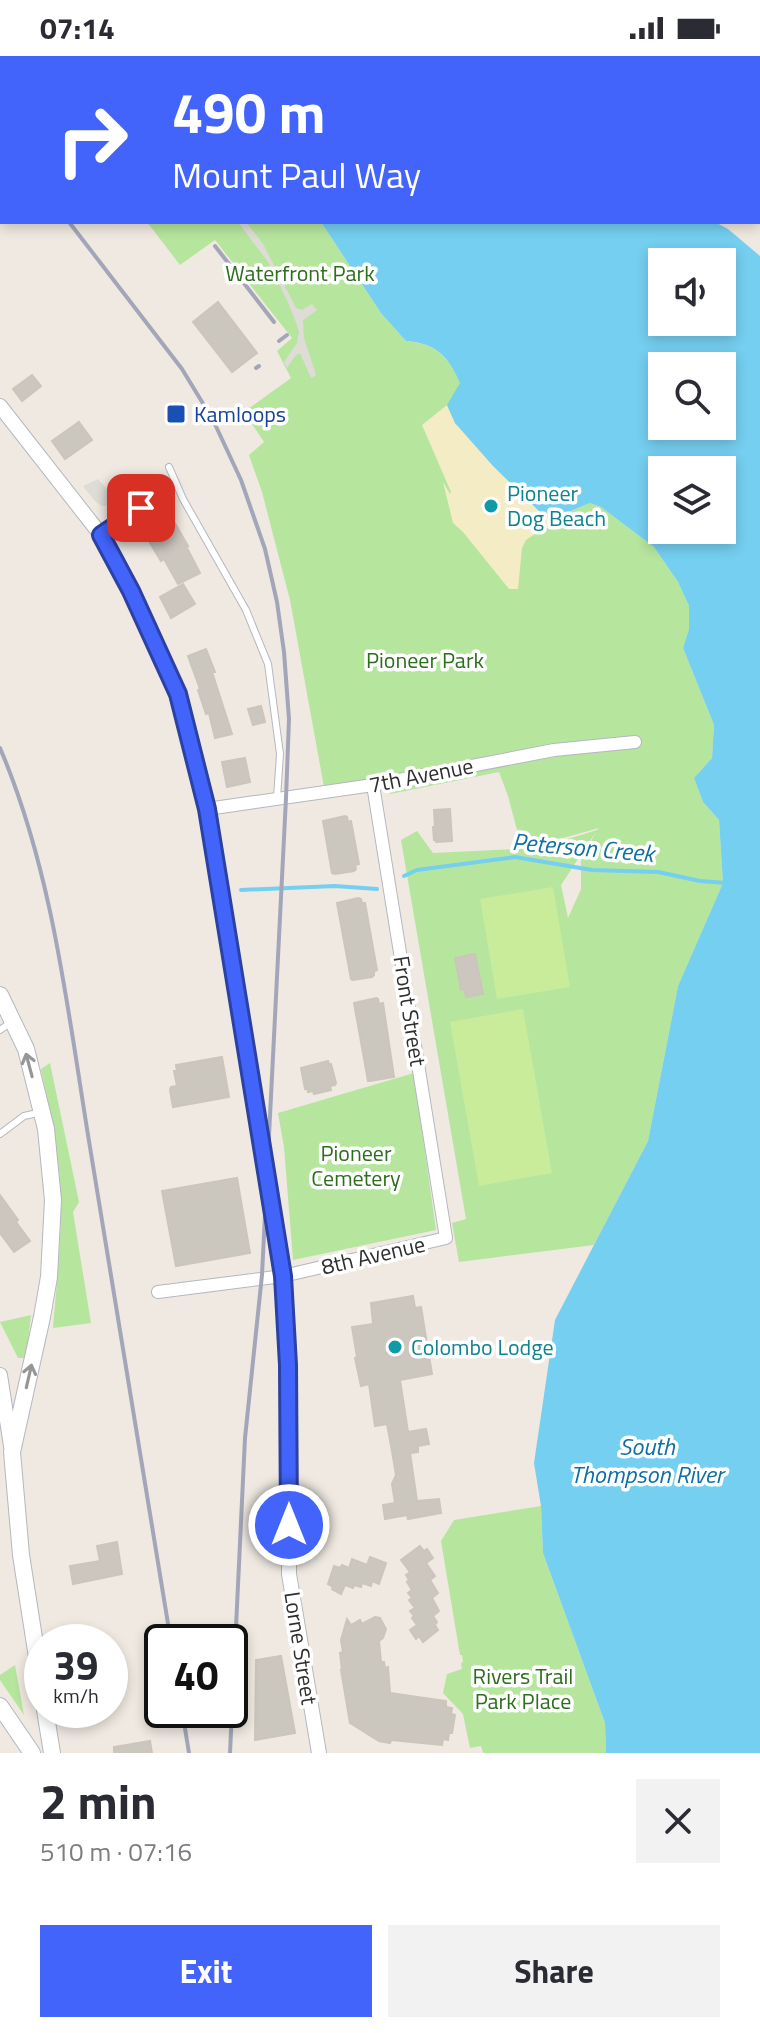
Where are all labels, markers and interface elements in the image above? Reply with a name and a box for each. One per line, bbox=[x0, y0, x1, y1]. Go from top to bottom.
text: 07:14 bbox=[40, 5, 115, 51]
text: 490 m bbox=[172, 70, 325, 155]
icon: right bbox=[40, 88, 144, 192]
text: Mount Paul Way bbox=[172, 147, 421, 202]
map controls bbox=[648, 248, 736, 544]
button: sound bbox=[648, 248, 736, 336]
park label: Waterfront Park bbox=[225, 256, 375, 290]
button: search bbox=[648, 352, 736, 440]
place label: Kamloops bbox=[194, 397, 286, 431]
marker: Kamloops bbox=[165, 403, 187, 425]
button: layers bbox=[648, 456, 736, 544]
pin bbox=[107, 474, 175, 542]
place label: Pioneer Dog Beach bbox=[507, 476, 606, 535]
icon: arrive bbox=[119, 486, 163, 530]
marker: Pioneer Dog Beach bbox=[482, 497, 500, 515]
park label: Pioneer Park bbox=[366, 643, 484, 677]
street label: 7th Avenue bbox=[366, 748, 476, 802]
water label: Peterson Creek bbox=[511, 823, 659, 871]
street label: Front Street bbox=[385, 953, 436, 1069]
one-way arrow bbox=[21, 1052, 36, 1078]
park label: Pioneer Cemetery bbox=[311, 1136, 401, 1195]
street label: 8th Avenue bbox=[318, 1227, 428, 1283]
place label: Colombo Lodge bbox=[411, 1330, 554, 1364]
marker: Colombo Lodge bbox=[386, 1338, 404, 1356]
one-way arrow bbox=[22, 1364, 37, 1389]
water label: South Thompson River bbox=[571, 1428, 727, 1492]
position arrow bbox=[247, 1483, 331, 1567]
street label: Lorne Street bbox=[275, 1589, 327, 1707]
speed limit sign: 40 bbox=[144, 1624, 248, 1728]
text: 39 bbox=[54, 1635, 98, 1696]
park label: Rivers Trail Park Place bbox=[473, 1659, 573, 1718]
text: km/h bbox=[53, 1680, 99, 1711]
text: 2 min bbox=[40, 1765, 157, 1838]
button: close bbox=[636, 1779, 720, 1863]
text: 510 m · 07:16 bbox=[40, 1832, 192, 1871]
button: Exit bbox=[40, 1925, 372, 2017]
button: Share bbox=[388, 1925, 720, 2017]

